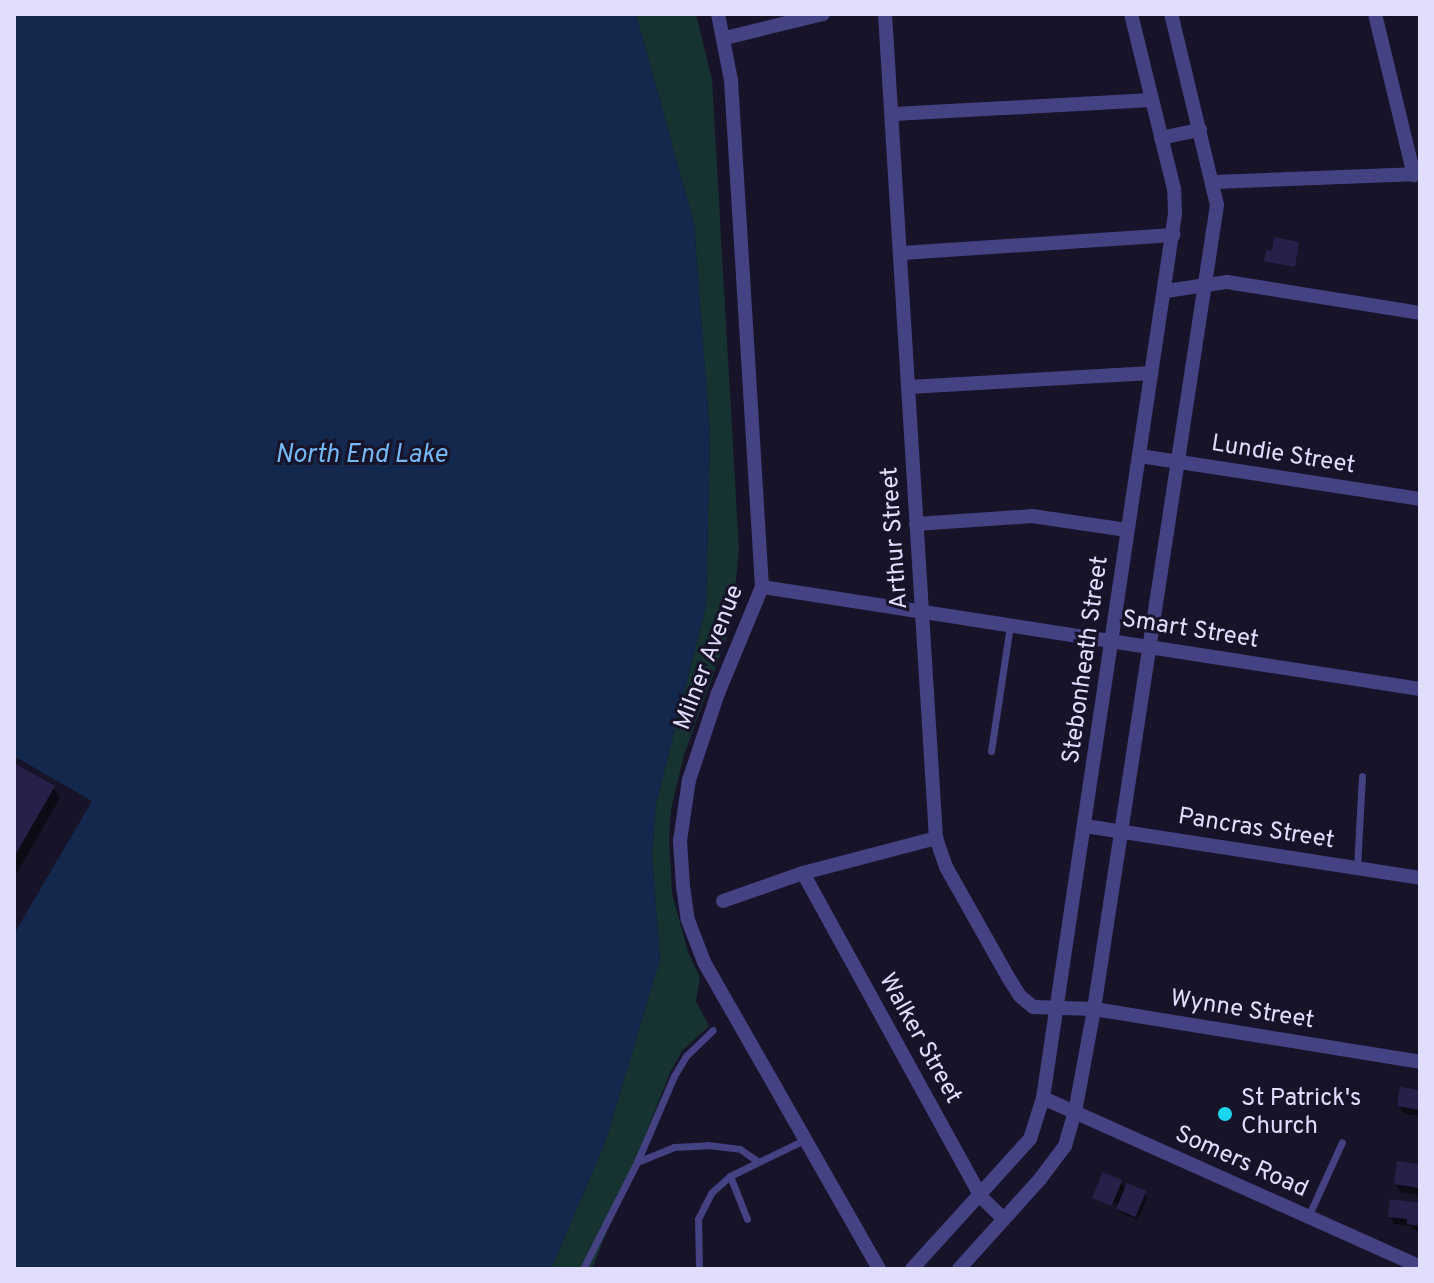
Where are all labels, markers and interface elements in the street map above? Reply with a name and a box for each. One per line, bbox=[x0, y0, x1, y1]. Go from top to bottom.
street label: Lundie Street bbox=[1209, 430, 1357, 482]
water label: North End Lake bbox=[275, 440, 447, 472]
street label: Arthur Street bbox=[877, 466, 915, 610]
street label: Stebonheath Street bbox=[1058, 554, 1116, 766]
street label: Milner Avenue bbox=[669, 581, 751, 735]
street label: Smart Street bbox=[1119, 606, 1261, 656]
street label: Pancras Street bbox=[1176, 803, 1336, 857]
street label: Walker Street bbox=[871, 969, 967, 1109]
street label: Wynne Street bbox=[1168, 985, 1316, 1037]
place label: St Patrick's Church bbox=[1241, 1086, 1361, 1142]
marker: St Patrick's Church bbox=[1216, 1105, 1234, 1123]
street label: Somers Road bbox=[1170, 1121, 1312, 1205]

